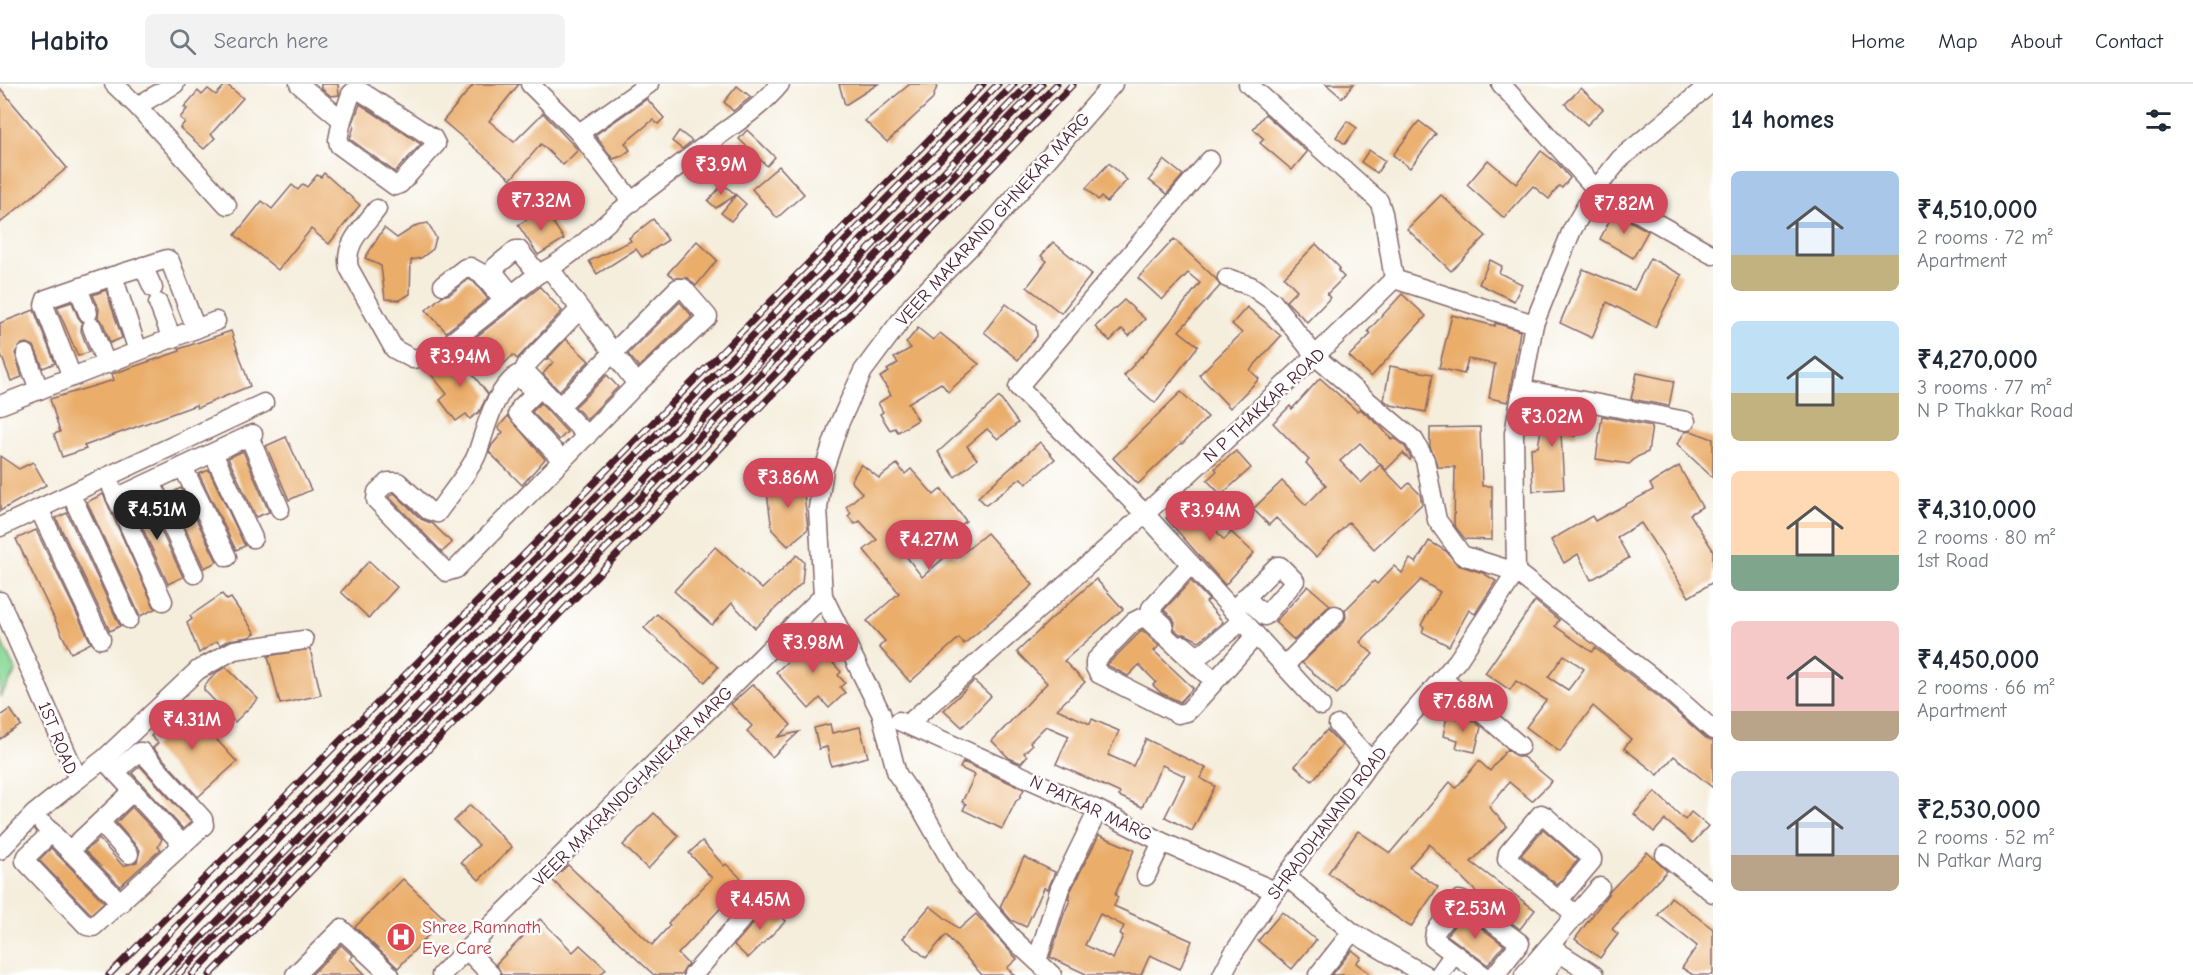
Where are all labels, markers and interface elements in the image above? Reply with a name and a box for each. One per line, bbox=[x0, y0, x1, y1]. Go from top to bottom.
search box bbox=[145, 14, 565, 68]
text: Habito bbox=[30, 25, 109, 57]
icon: search bbox=[166, 25, 199, 58]
text: Search here bbox=[214, 28, 328, 54]
text: Home bbox=[1851, 29, 1905, 53]
text: Map bbox=[1938, 29, 1978, 53]
text: About bbox=[2011, 29, 2062, 53]
text: Contact bbox=[2095, 29, 2163, 53]
icon: filters bbox=[2142, 104, 2175, 137]
text: 14 homes bbox=[1731, 105, 1834, 135]
street label: VEER MAKARAND GHNEKAR MARG bbox=[892, 108, 1095, 330]
pin: ₹3.9M bbox=[679, 145, 763, 196]
text: ₹3.9M bbox=[695, 153, 747, 176]
pin: ₹7.32M bbox=[492, 181, 590, 232]
pin: ₹7.82M bbox=[1575, 184, 1673, 235]
text: ₹7.32M bbox=[511, 189, 571, 212]
text: ₹7.82M bbox=[1594, 192, 1654, 215]
icon: home bbox=[1779, 195, 1851, 267]
text: ₹4,510,000 bbox=[1917, 195, 2038, 225]
text: 2 rooms · 72 m² bbox=[1917, 226, 2053, 249]
text: Apartment bbox=[1917, 249, 2007, 272]
pin: ₹3.94M bbox=[411, 337, 509, 388]
street label: N P THAKKAR ROAD bbox=[1199, 344, 1329, 467]
text: ₹3.94M bbox=[430, 345, 490, 368]
icon: home bbox=[1779, 345, 1851, 417]
text: ₹4,270,000 bbox=[1917, 345, 2038, 375]
text: 3 rooms · 77 m² bbox=[1917, 376, 2051, 399]
pin: ₹3.02M bbox=[1503, 397, 1601, 448]
text: N P Thakkar Road bbox=[1917, 399, 2073, 422]
text: ₹3.02M bbox=[1521, 405, 1583, 428]
pin: ₹3.86M bbox=[739, 458, 837, 509]
text: ₹3.86M bbox=[757, 466, 819, 489]
pin: ₹4.51M bbox=[108, 490, 206, 541]
pin: ₹3.94M bbox=[1161, 491, 1259, 542]
icon: home bbox=[1779, 495, 1851, 567]
text: ₹4,310,000 bbox=[1917, 495, 2037, 525]
text: ₹4.51M bbox=[127, 498, 187, 521]
text: ₹3.94M bbox=[1180, 499, 1240, 522]
pin: ₹4.27M bbox=[880, 520, 978, 571]
text: 2 rooms · 80 m² bbox=[1917, 526, 2055, 549]
text: ₹4.27M bbox=[899, 528, 959, 551]
text: 1st Road bbox=[1917, 549, 1989, 572]
pin: ₹3.98M bbox=[764, 623, 862, 674]
text: ₹3.98M bbox=[782, 631, 844, 654]
icon: home bbox=[1779, 645, 1851, 717]
text: ₹4,450,000 bbox=[1917, 645, 2040, 675]
text: 2 rooms · 66 m² bbox=[1917, 676, 2055, 699]
street label: VEER MAKRANDGHANEKAR MARG bbox=[529, 682, 738, 890]
pin: ₹7.68M bbox=[1414, 682, 1512, 733]
text: ₹7.68M bbox=[1433, 690, 1493, 713]
street label: 1ST ROAD bbox=[33, 699, 82, 778]
text: Apartment bbox=[1917, 699, 2007, 722]
pin: ₹4.31M bbox=[143, 700, 241, 751]
text: ₹4.31M bbox=[163, 708, 221, 731]
street label: SHRADDHANAND ROAD bbox=[1263, 743, 1392, 904]
street label: N PATKAR MARG bbox=[1026, 771, 1155, 846]
icon: home bbox=[1779, 795, 1851, 867]
text: ₹2,530,000 bbox=[1917, 795, 2041, 825]
text: 2 rooms · 52 m² bbox=[1917, 826, 2054, 849]
text: N Patkar Marg bbox=[1917, 849, 2042, 872]
pin: ₹4.45M bbox=[711, 880, 809, 931]
text: ₹4.45M bbox=[730, 888, 790, 911]
pin: ₹2.53M bbox=[1426, 889, 1524, 940]
text: ₹2.53M bbox=[1444, 897, 1506, 920]
place label: Shree Ramnath Eye Care bbox=[422, 917, 541, 959]
hospital icon: Shree Ramnath Eye Care bbox=[385, 921, 417, 953]

